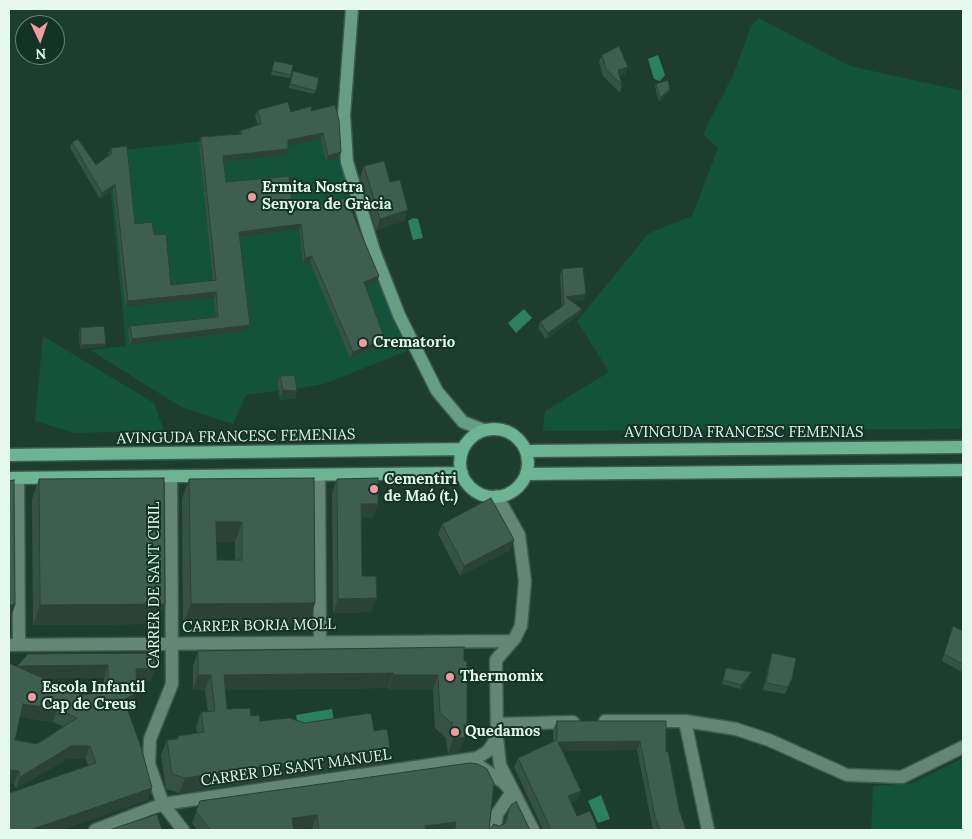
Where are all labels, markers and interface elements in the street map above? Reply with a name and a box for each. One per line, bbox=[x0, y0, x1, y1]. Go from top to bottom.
north arrow bbox=[15, 15, 65, 65]
text: N bbox=[35, 45, 47, 63]
place label: Ermita Nostra Senyora de Gràcia bbox=[262, 179, 392, 214]
marker: Ermita Nostra Senyora de Gràcia bbox=[246, 191, 258, 203]
place label: Crematorio bbox=[373, 334, 455, 352]
marker: Crematorio bbox=[357, 337, 369, 349]
street label: AVINGUDA FRANCESC FEMENIAS bbox=[625, 424, 863, 442]
street label: AVINGUDA FRANCESC FEMENIAS bbox=[116, 426, 356, 448]
place label: Cementiri de Maó (t.) bbox=[384, 471, 458, 506]
marker: Cementiri de Maó (t.) bbox=[368, 483, 380, 495]
street label: CARRER DE SANT CIRIL bbox=[146, 501, 164, 669]
street label: CARRER BORJA MOLL bbox=[182, 616, 336, 636]
place label: Thermomix bbox=[460, 668, 544, 686]
marker: Thermomix bbox=[444, 671, 456, 683]
place label: Escola Infantil Cap de Creus bbox=[42, 679, 145, 714]
marker: Escola Infantil Cap de Creus bbox=[26, 691, 38, 703]
place label: Quedamos bbox=[465, 723, 540, 741]
marker: Quedamos bbox=[449, 726, 461, 738]
street label: CARRER DE SANT MANUEL bbox=[200, 746, 392, 790]

